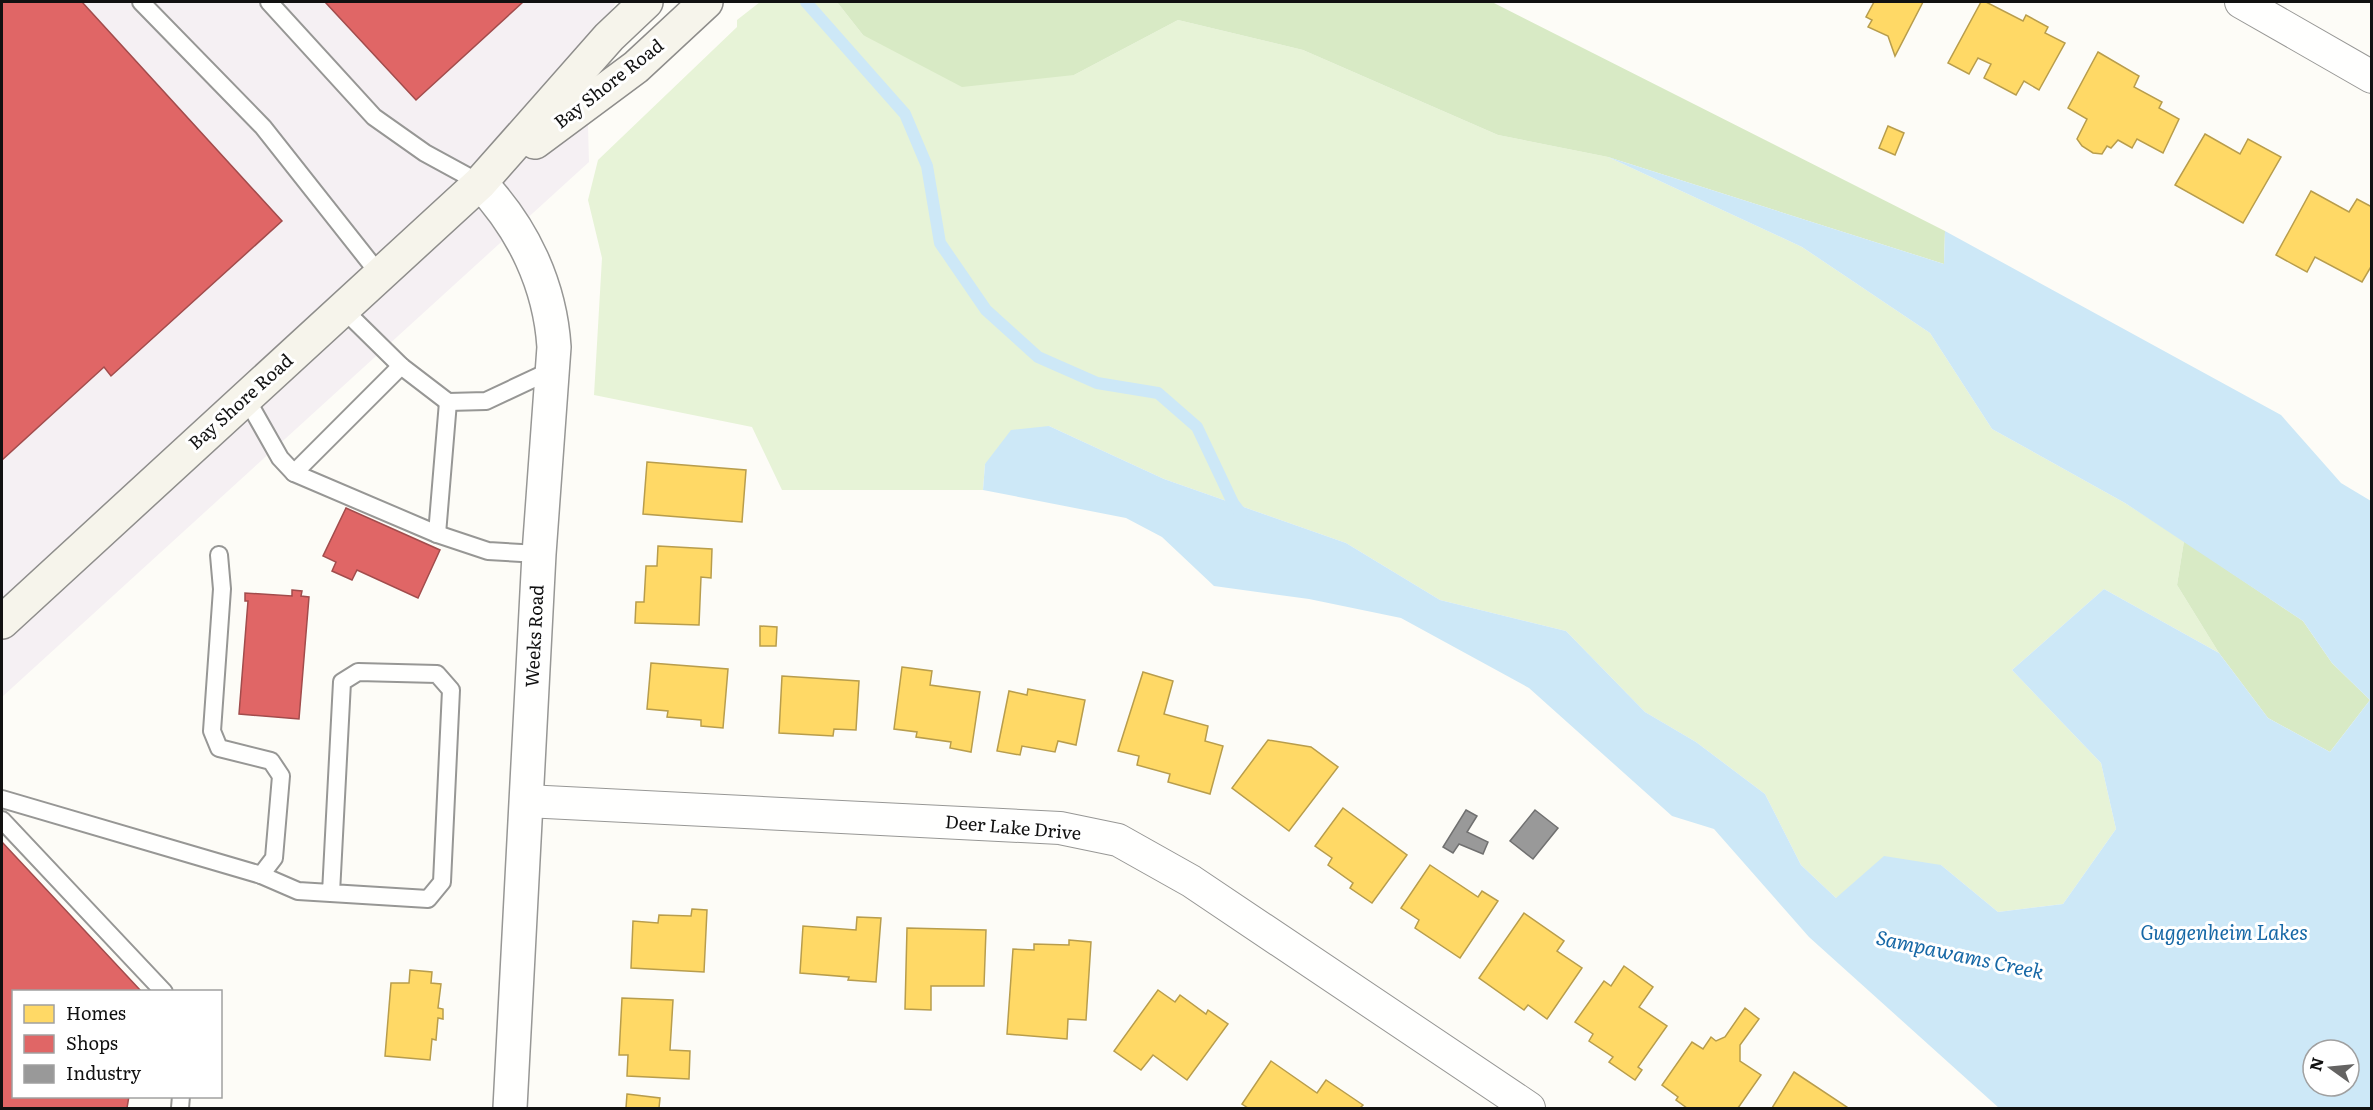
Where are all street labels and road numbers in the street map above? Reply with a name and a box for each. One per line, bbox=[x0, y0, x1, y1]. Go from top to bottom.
street label: Bay Shore Road bbox=[548, 31, 669, 134]
street label: Bay Shore Road bbox=[182, 347, 298, 455]
street label: Weeks Road bbox=[517, 584, 550, 688]
street label: Deer Lake Drive bbox=[944, 807, 1082, 846]

